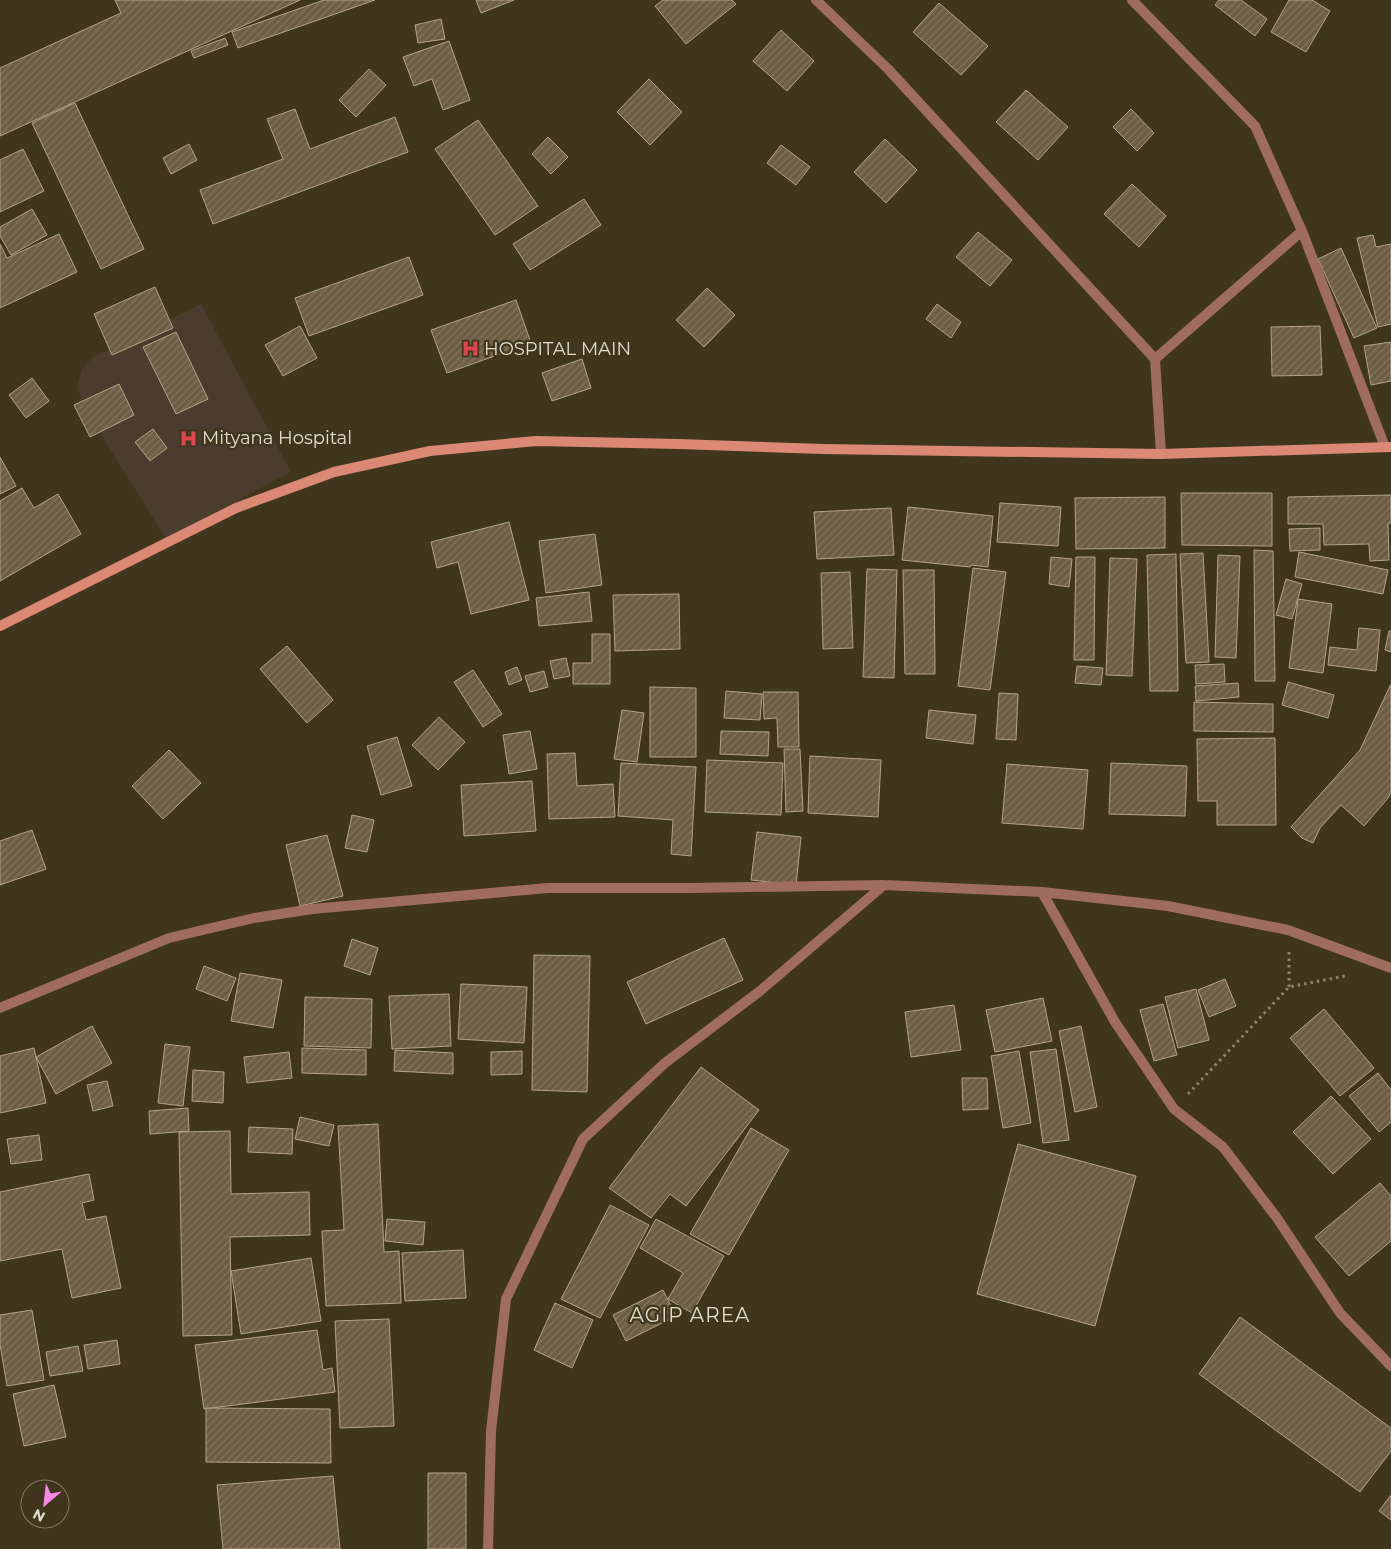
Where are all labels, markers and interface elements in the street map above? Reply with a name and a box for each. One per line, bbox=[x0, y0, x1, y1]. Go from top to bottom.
place label: HOSPITAL MAIN bbox=[484, 338, 631, 360]
hospital icon: HOSPITAL MAIN bbox=[460, 339, 480, 359]
place label: Mityana Hospital bbox=[202, 427, 352, 449]
hospital icon: Mityana Hospital bbox=[178, 428, 198, 448]
district label: AGIP AREA bbox=[630, 1303, 750, 1327]
north arrow bbox=[20, 1479, 70, 1529]
text: N bbox=[30, 1505, 48, 1526]

